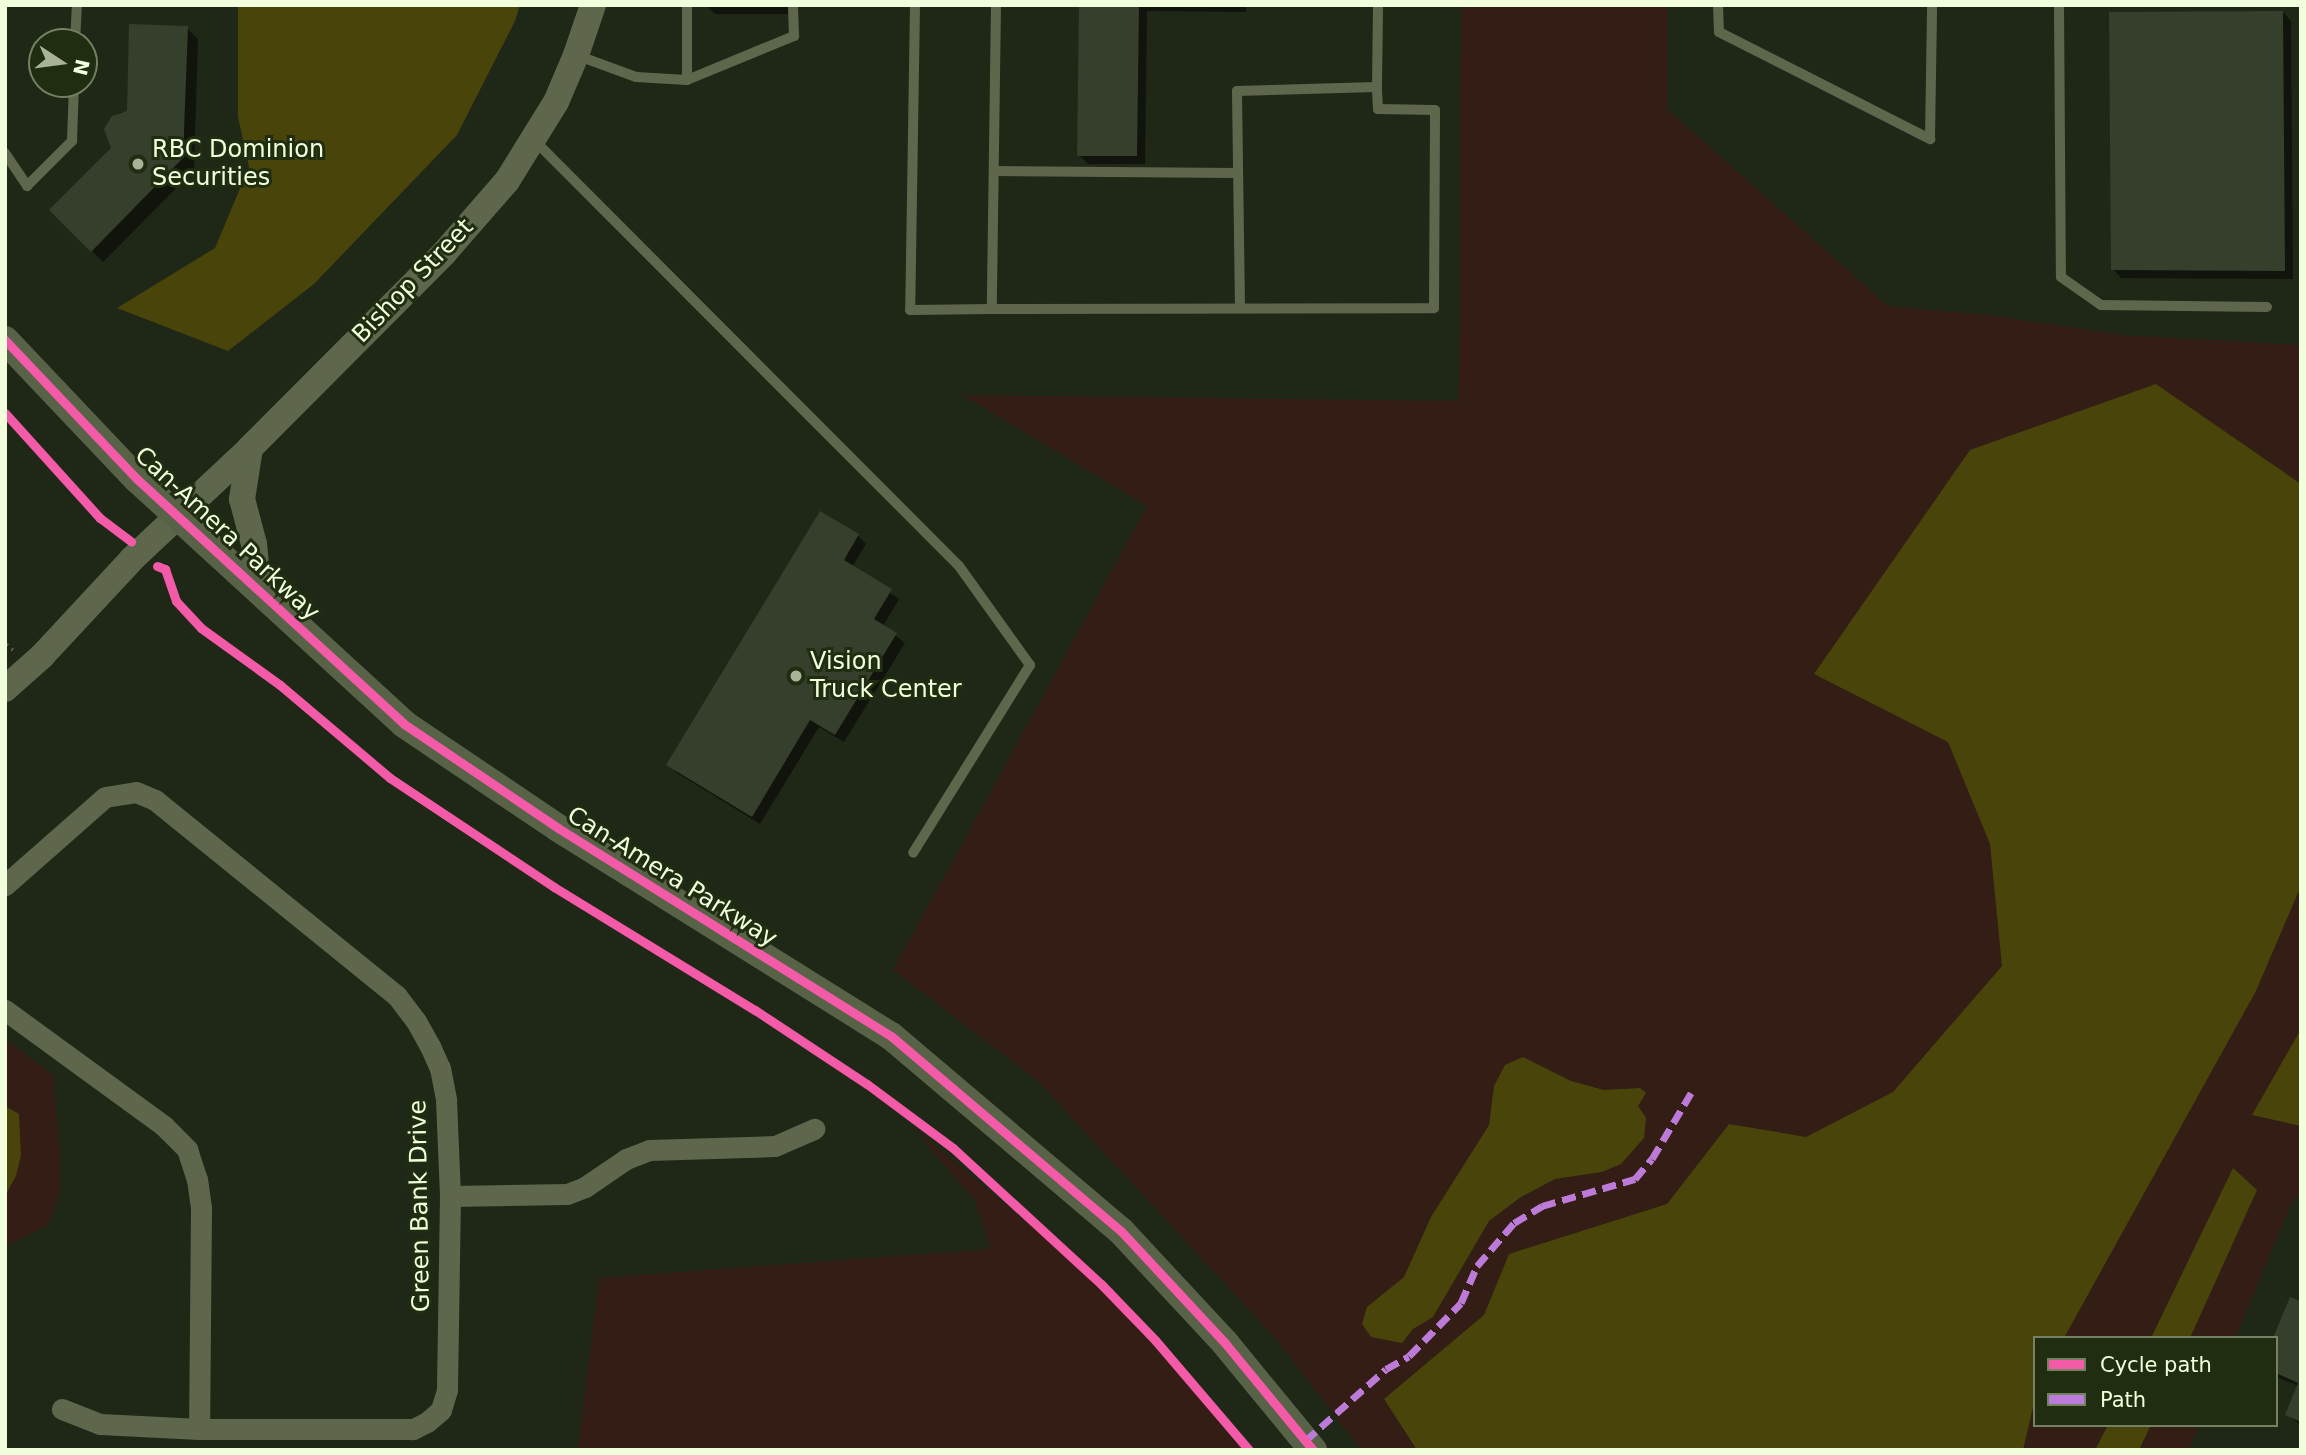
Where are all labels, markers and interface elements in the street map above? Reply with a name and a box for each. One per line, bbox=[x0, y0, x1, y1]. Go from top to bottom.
north arrow bbox=[28, 28, 98, 98]
text: N bbox=[69, 57, 94, 77]
place label: RBC Dominion Securities bbox=[152, 136, 324, 192]
marker: RBC Dominion Securities bbox=[130, 156, 146, 172]
street label: Bishop Street bbox=[347, 213, 479, 349]
street label: Can-Amera Parkway bbox=[129, 441, 325, 627]
place label: Vision Truck Center bbox=[810, 648, 962, 704]
marker: Vision Truck Center bbox=[788, 668, 804, 684]
street label: Can-Amera Parkway bbox=[562, 801, 782, 953]
street label: Green Bank Drive bbox=[404, 1100, 436, 1312]
legend bbox=[2033, 1336, 2278, 1427]
text: Cycle path bbox=[2100, 1353, 2212, 1377]
text: Path bbox=[2100, 1388, 2146, 1412]

